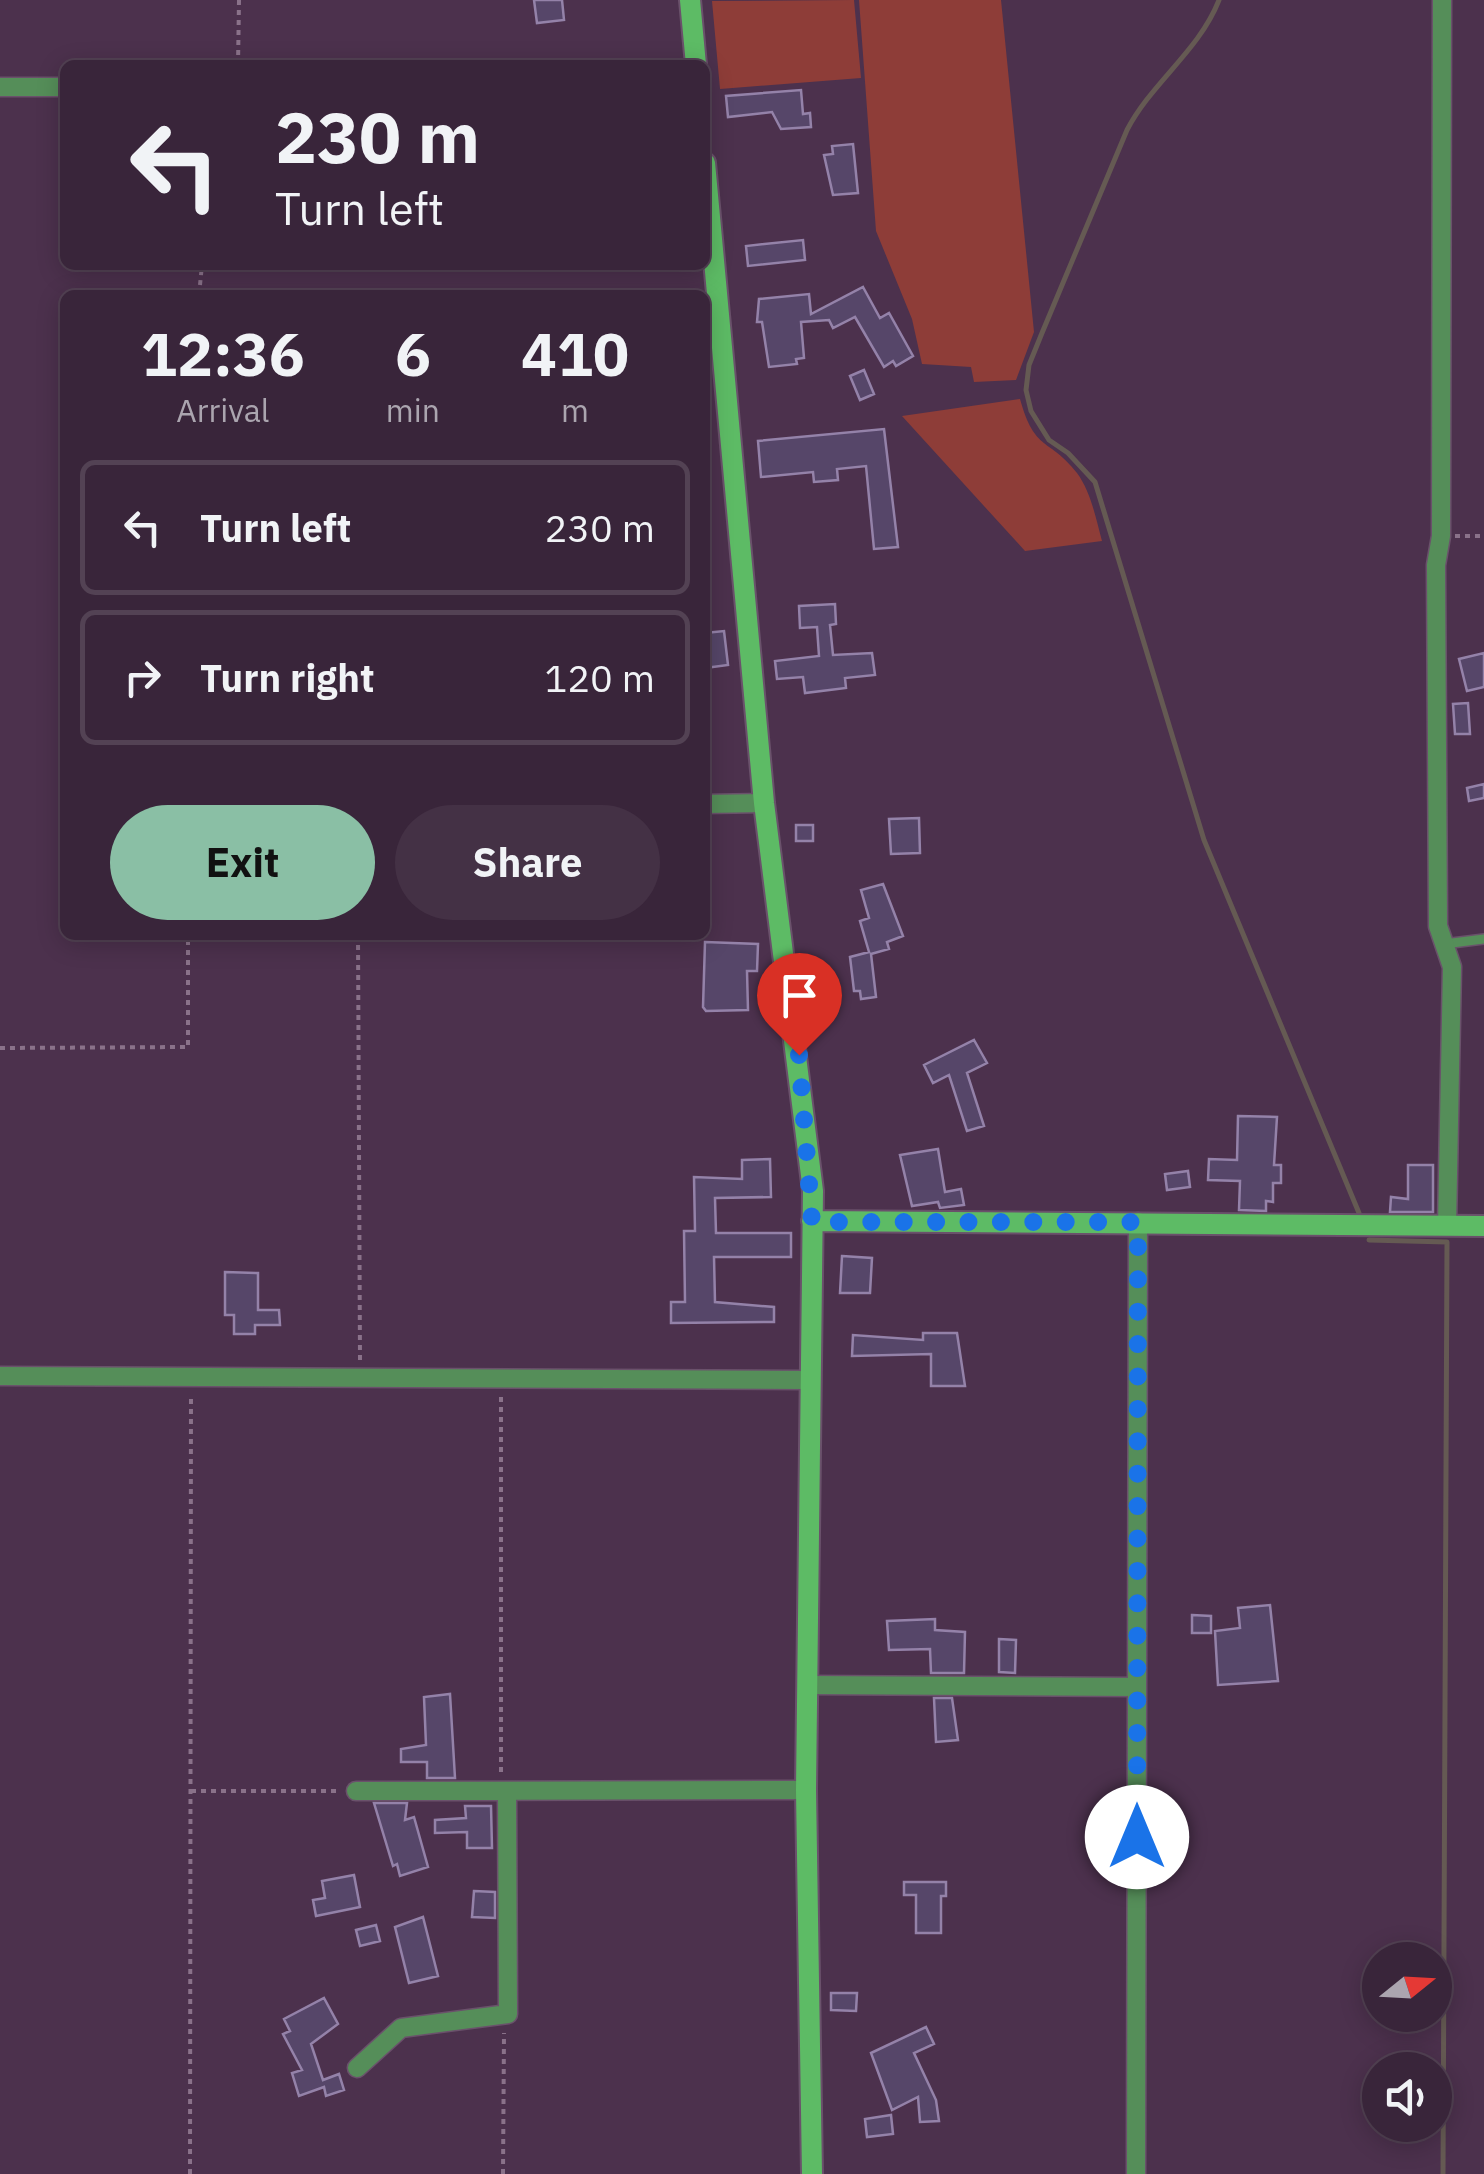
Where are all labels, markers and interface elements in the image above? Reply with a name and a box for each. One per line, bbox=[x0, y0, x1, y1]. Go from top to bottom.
text: 230 m bbox=[275, 91, 480, 182]
icon: left bbox=[110, 100, 240, 230]
text: Turn left bbox=[275, 179, 444, 237]
text: 12:36 bbox=[141, 314, 305, 393]
text: 6 bbox=[395, 314, 431, 393]
text: 410 bbox=[521, 314, 629, 393]
text: Arrival bbox=[176, 389, 270, 431]
text: min bbox=[386, 389, 440, 431]
text: m bbox=[561, 389, 589, 431]
icon: left bbox=[115, 500, 170, 555]
text: Turn left bbox=[200, 503, 351, 552]
text: 230 m bbox=[544, 503, 655, 552]
icon: right bbox=[115, 650, 170, 705]
text: Turn right bbox=[200, 653, 375, 702]
text: 120 m bbox=[544, 653, 655, 702]
button: Exit bbox=[110, 805, 375, 920]
button: Share bbox=[395, 805, 660, 920]
pin bbox=[757, 953, 842, 1056]
icon: arrive bbox=[772, 968, 827, 1023]
position arrow bbox=[1085, 1785, 1189, 1889]
north arrow bbox=[1362, 1942, 1452, 2032]
map controls bbox=[1362, 1942, 1452, 2142]
button: sound bbox=[1362, 2052, 1452, 2142]

